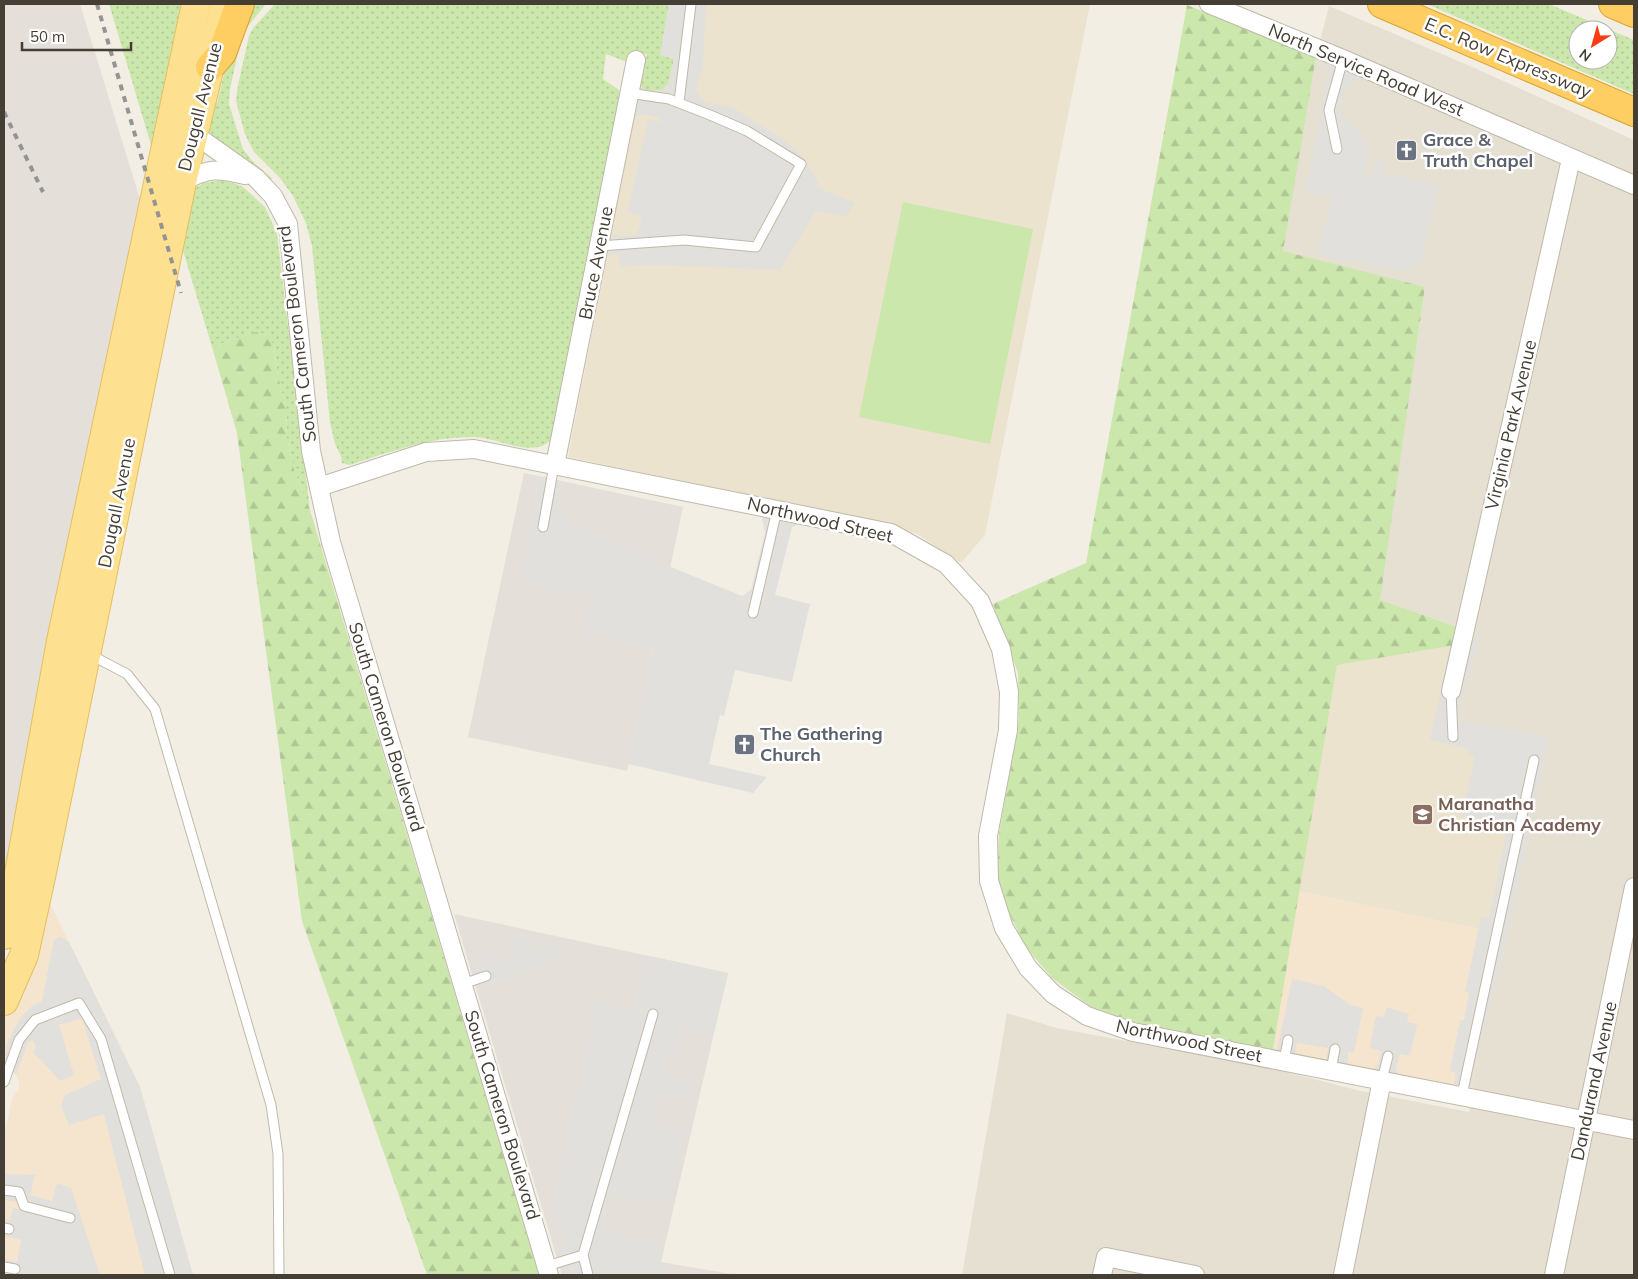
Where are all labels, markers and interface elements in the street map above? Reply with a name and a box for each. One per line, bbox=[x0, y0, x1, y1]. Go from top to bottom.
street label: E.C. Row Expressway bbox=[1421, 12, 1595, 103]
street label: North Service Road West bbox=[1265, 18, 1467, 121]
scale bar bbox=[22, 20, 131, 52]
north arrow bbox=[1568, 20, 1618, 70]
text: 50 m bbox=[30, 27, 65, 46]
street label: Dougall Avenue bbox=[172, 40, 227, 174]
text: N bbox=[1576, 45, 1595, 66]
place label: Grace & Truth Chapel bbox=[1423, 128, 1533, 172]
church icon: Grace & Truth Chapel bbox=[1395, 138, 1419, 162]
street label: Bruce Avenue bbox=[573, 204, 618, 322]
street label: South Cameron Boulevard bbox=[272, 224, 321, 444]
street label: Virginia Park Avenue bbox=[1480, 338, 1541, 512]
street label: Dougall Avenue bbox=[93, 436, 140, 570]
street label: Northwood Street bbox=[745, 492, 895, 547]
street label: South Cameron Boulevard bbox=[344, 619, 429, 834]
place label: The Gathering Church bbox=[760, 722, 883, 766]
church icon: The Gathering Church bbox=[732, 732, 756, 756]
place label: Maranatha Christian Academy bbox=[1438, 792, 1601, 836]
school or university icon: Maranatha Christian Academy bbox=[1410, 802, 1434, 826]
street label: Dandurand Avenue bbox=[1565, 999, 1622, 1163]
street label: South Cameron Boulevard bbox=[460, 1007, 545, 1222]
street label: Northwood Street bbox=[1114, 1014, 1264, 1067]

